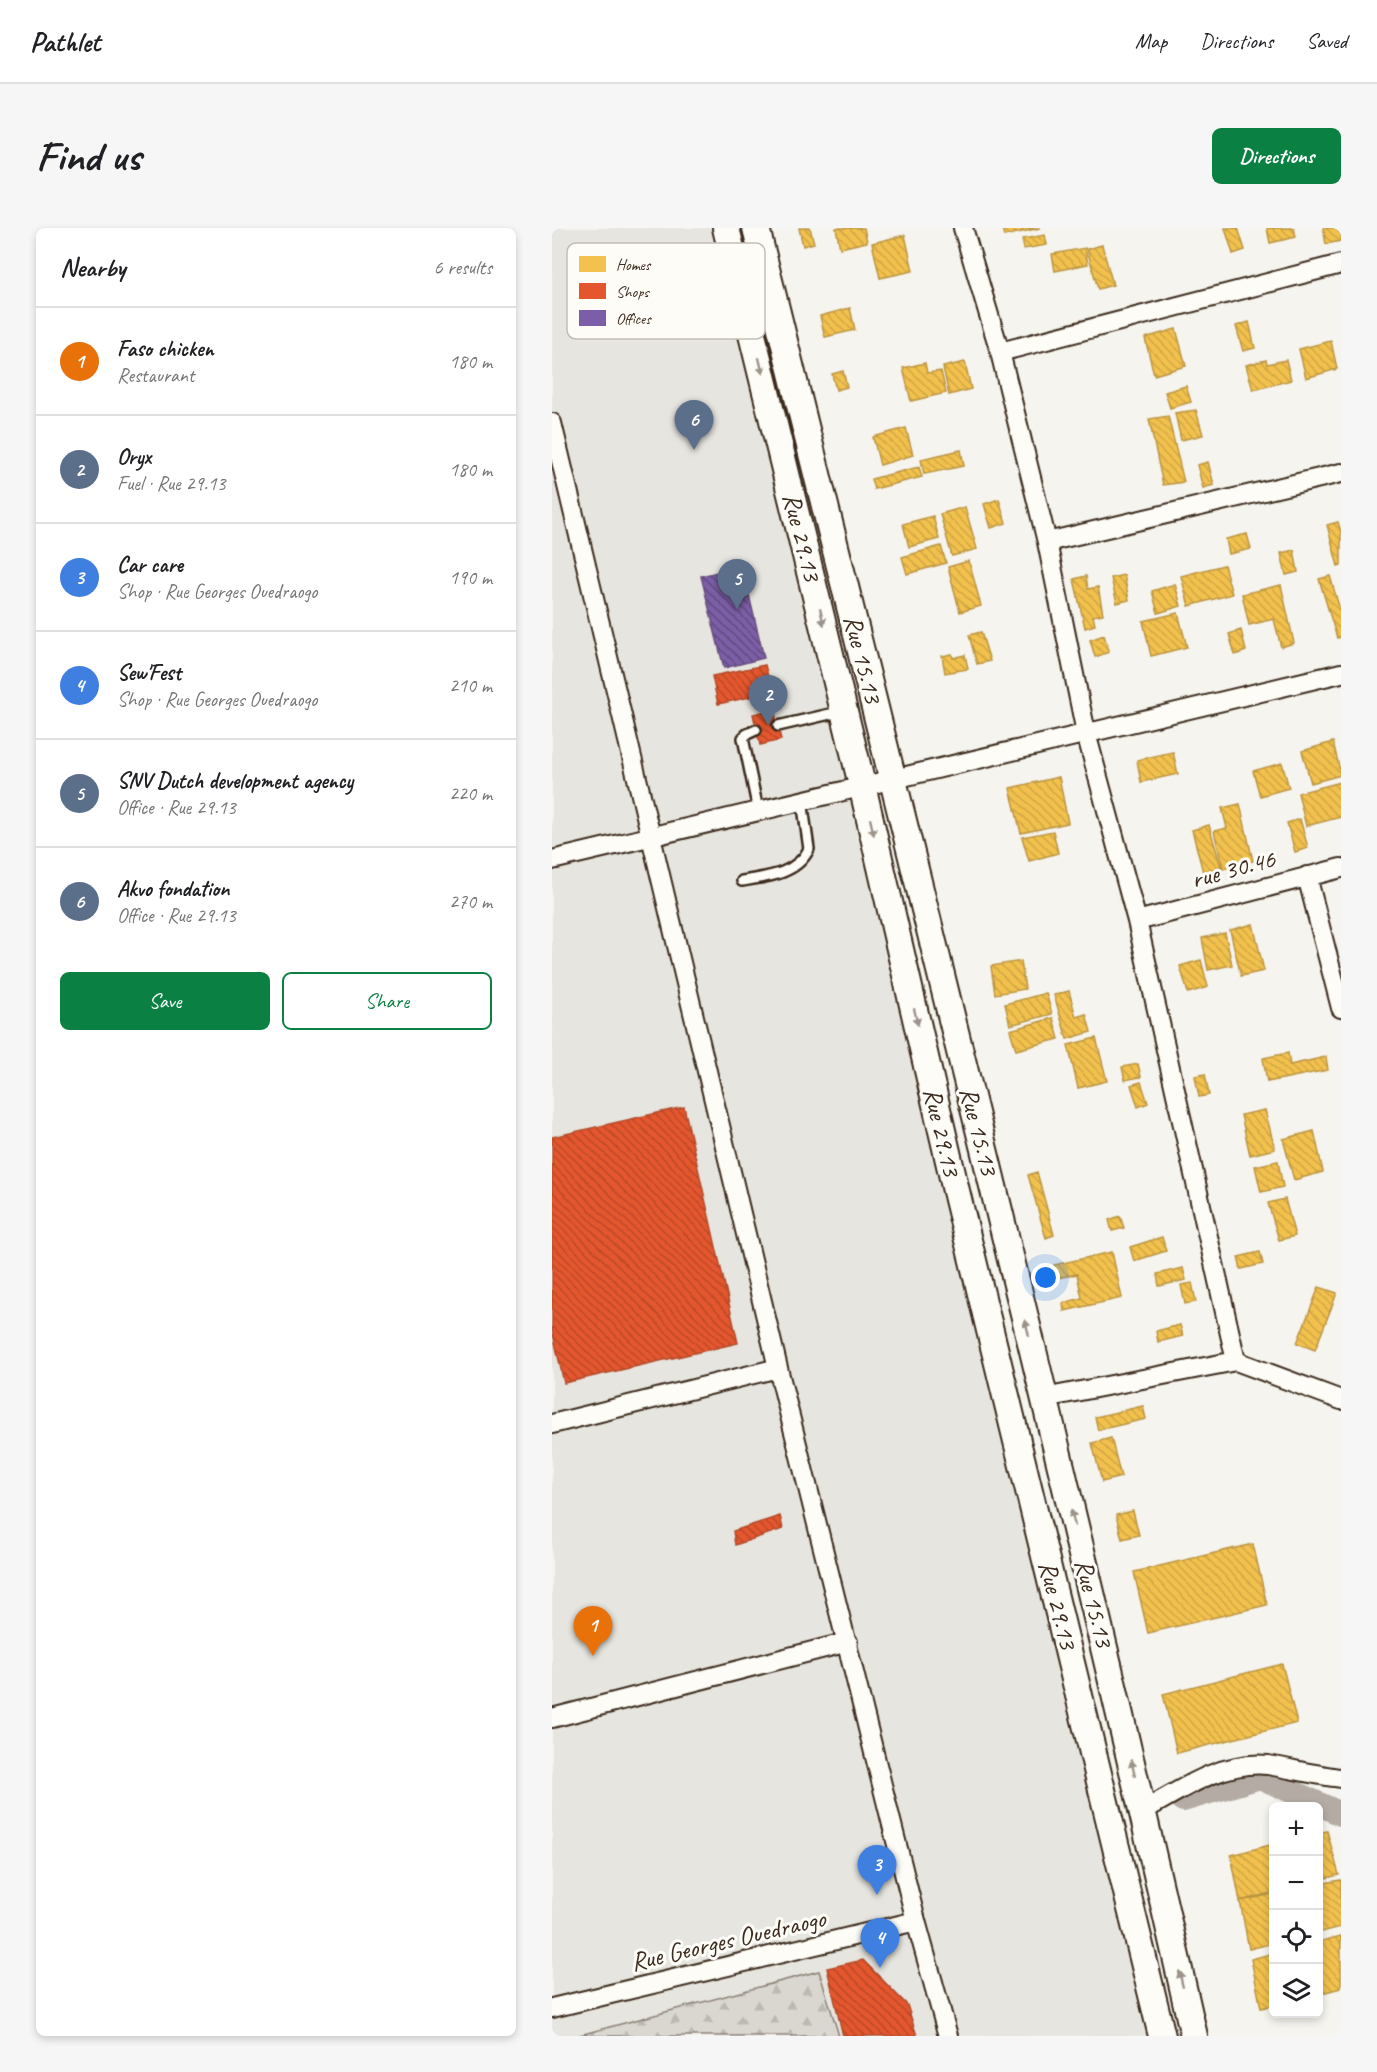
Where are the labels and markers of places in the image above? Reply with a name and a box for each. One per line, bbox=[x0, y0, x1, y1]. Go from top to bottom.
pin: 6 bbox=[674, 400, 714, 450]
pin: 5 bbox=[718, 560, 756, 609]
pin: 2 bbox=[748, 676, 788, 725]
pin: 1 bbox=[574, 1606, 612, 1656]
pin: 3 bbox=[858, 1846, 896, 1895]
pin: 4 bbox=[860, 1918, 900, 1968]

